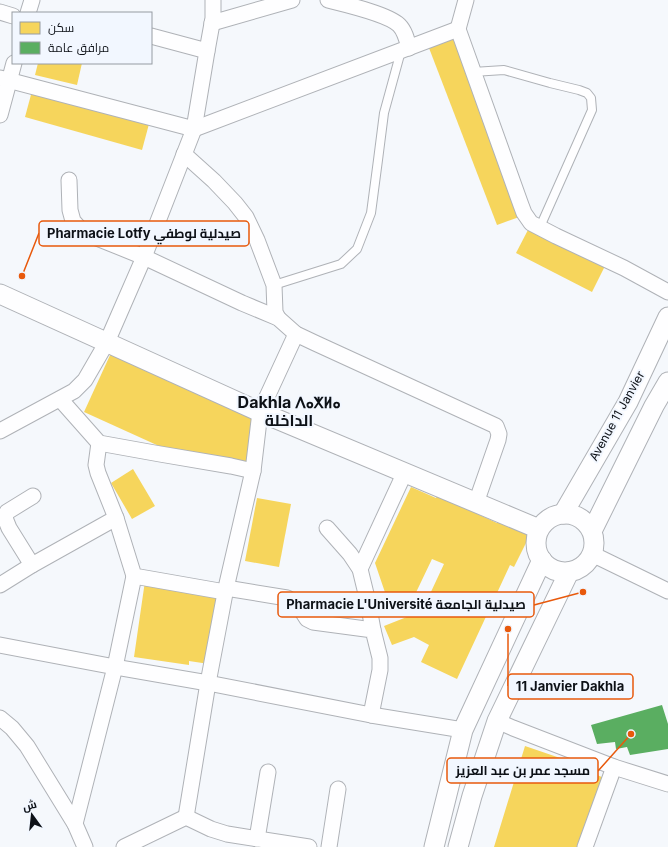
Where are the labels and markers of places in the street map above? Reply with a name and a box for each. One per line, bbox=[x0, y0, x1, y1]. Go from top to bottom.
callout: Pharmacie Lotfy صيدلية لوطفي bbox=[39, 221, 249, 246]
callout: Pharmacie L'Université صيدلية الجامعة bbox=[278, 592, 534, 617]
callout: 11 Janvier Dakhla bbox=[508, 674, 633, 699]
callout: مسجد عمر بن عبد العزيز bbox=[447, 758, 598, 783]

